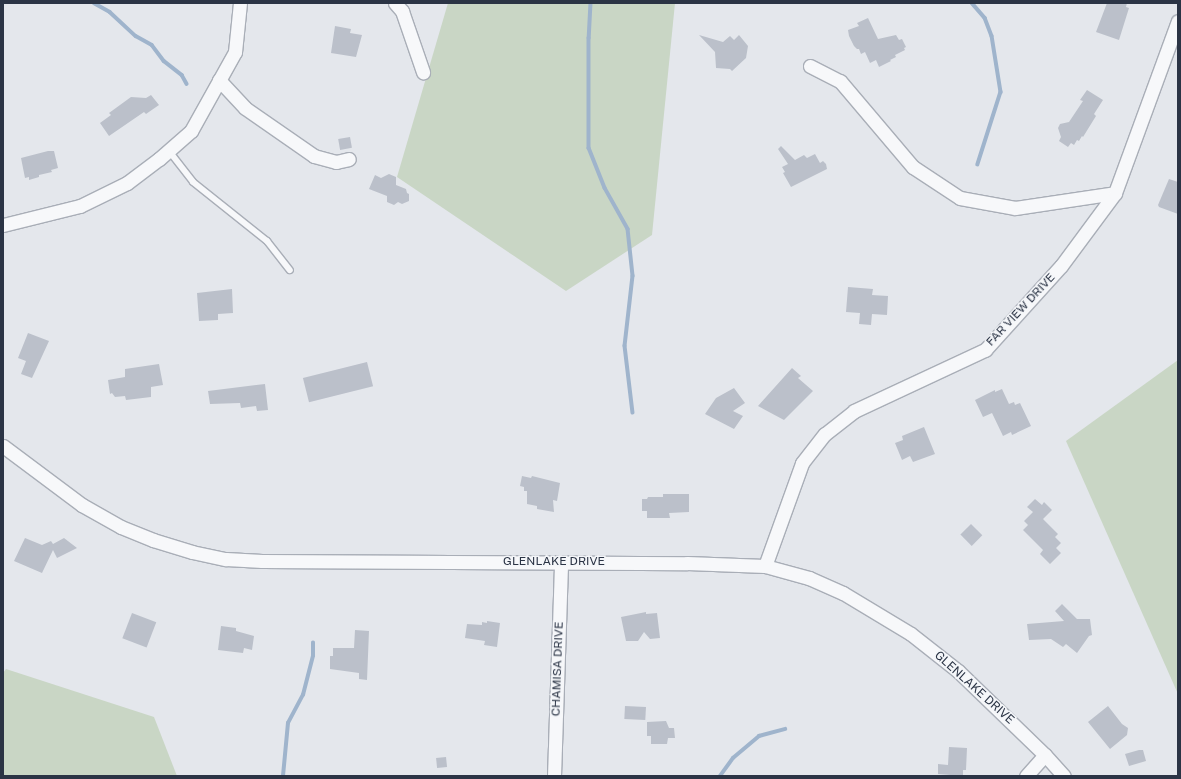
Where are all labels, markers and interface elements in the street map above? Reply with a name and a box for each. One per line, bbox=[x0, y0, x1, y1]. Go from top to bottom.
street label: FAR VIEW DRIVE bbox=[983, 271, 1059, 349]
street label: GLENLAKE DRIVE bbox=[503, 555, 605, 569]
street label: CHAMISA DRIVE bbox=[549, 621, 567, 717]
street label: GLENLAKE DRIVE bbox=[931, 649, 1017, 727]

